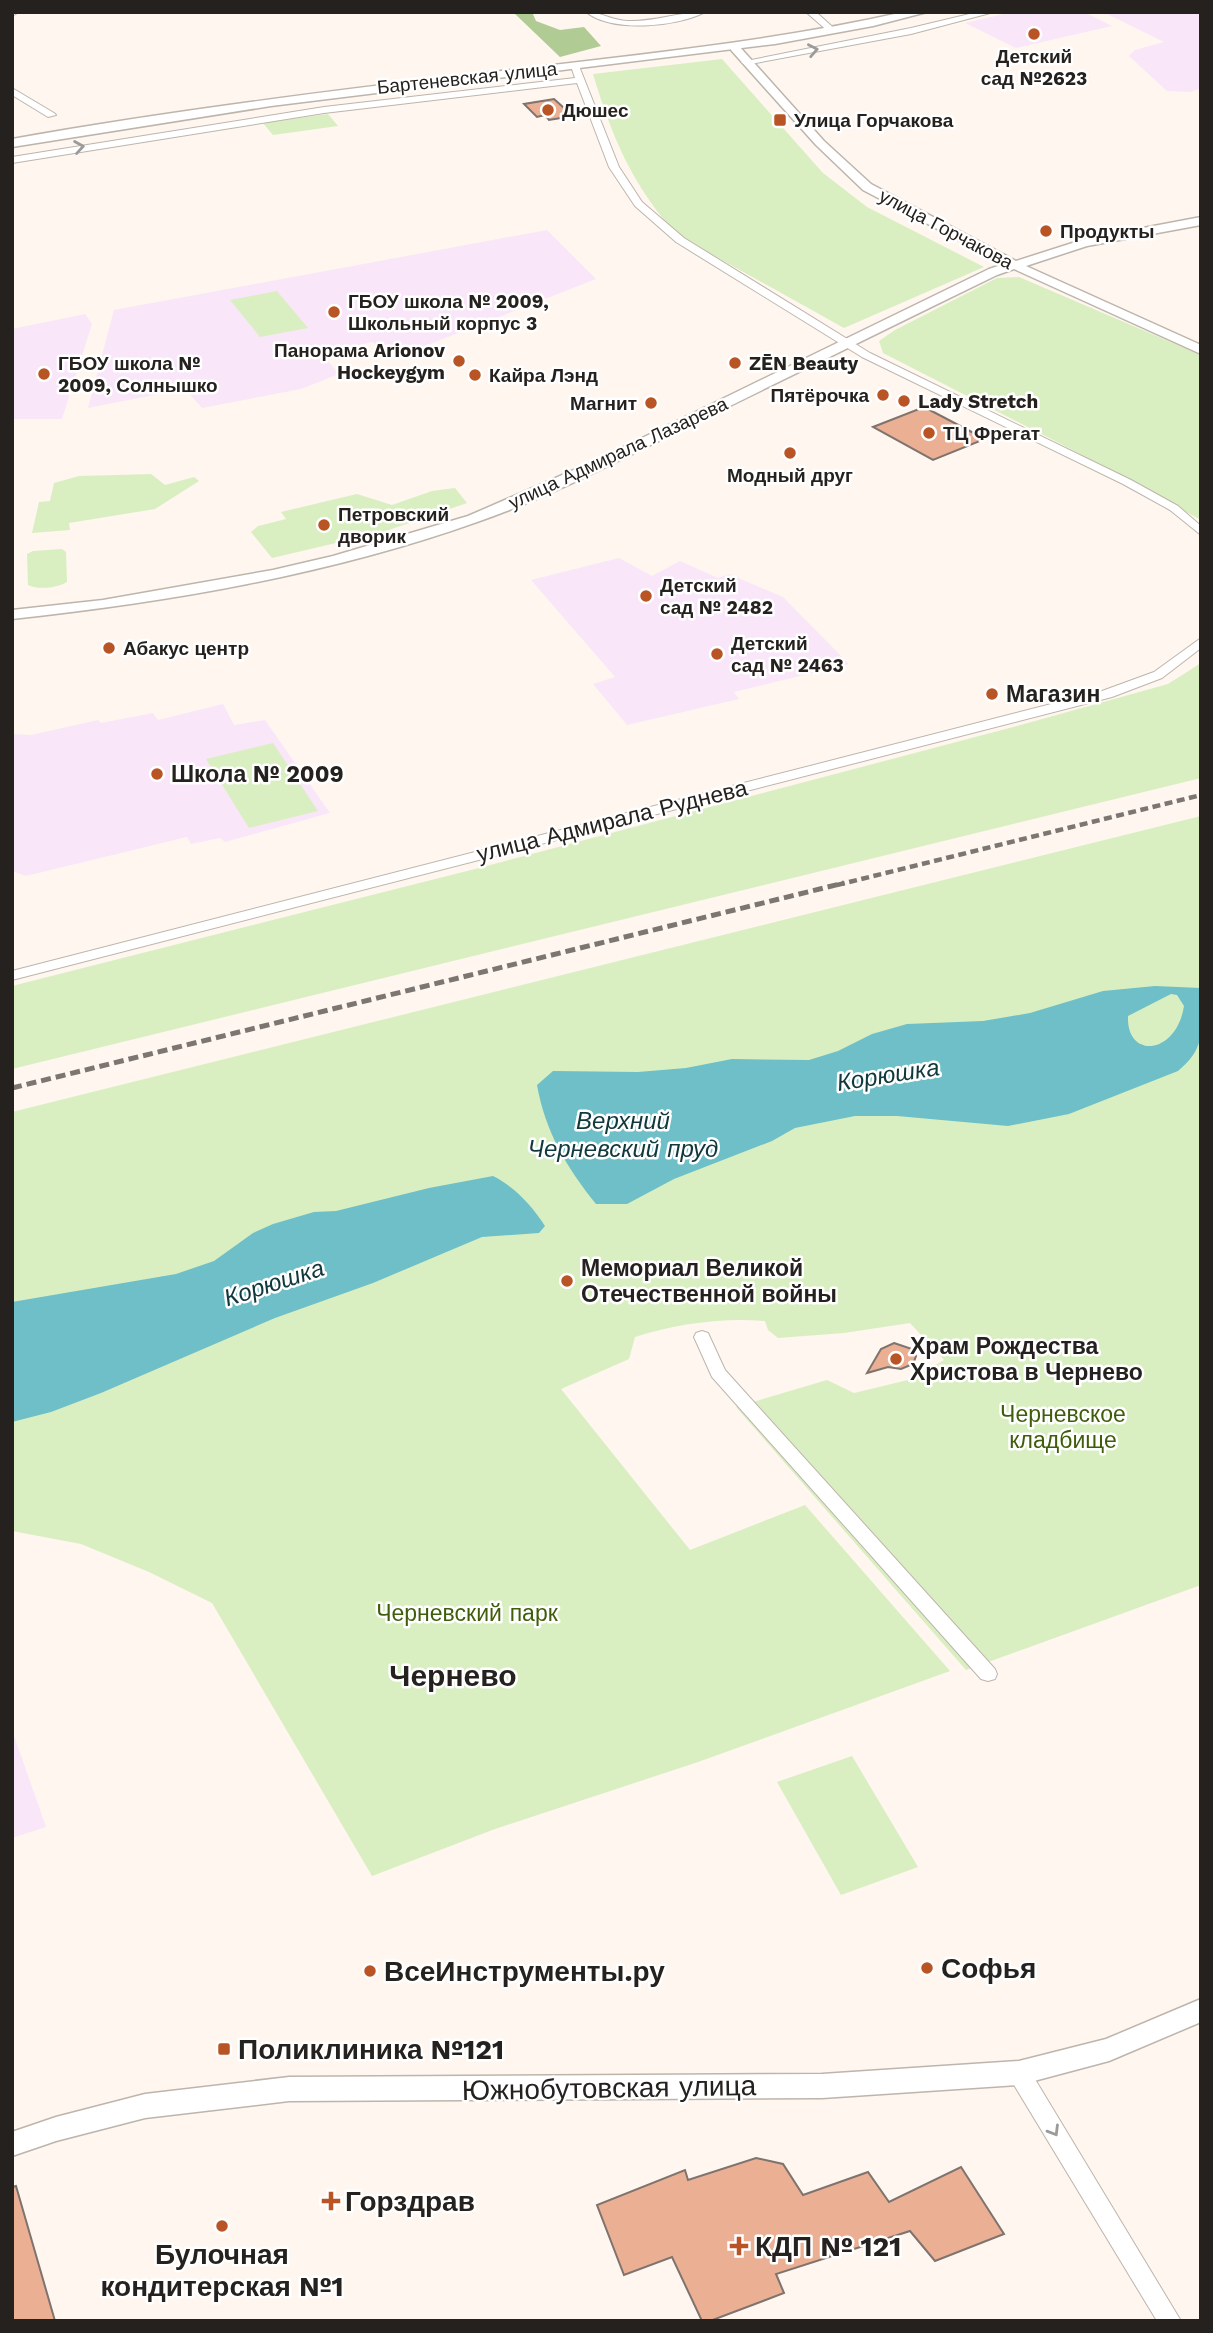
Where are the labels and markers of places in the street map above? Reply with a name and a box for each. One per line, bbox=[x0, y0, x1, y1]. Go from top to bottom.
marker: Детский сад №2623 bbox=[1026, 26, 1042, 42]
place label: Детский сад №2623 bbox=[981, 45, 1087, 90]
place label: Дюшес bbox=[562, 99, 629, 122]
marker: Дюшес bbox=[540, 102, 556, 118]
place label: Улица Горчакова bbox=[794, 109, 954, 132]
marker: Улица Горчакова bbox=[772, 112, 788, 128]
place label: Продукты bbox=[1060, 220, 1155, 243]
marker: Продукты bbox=[1038, 223, 1054, 239]
place label: ГБОУ школа № 2009, Школьный корпус 3 bbox=[348, 290, 549, 335]
marker: ГБОУ школа № 2009, Школьный корпус 3 bbox=[326, 304, 342, 320]
place label: Панорама Arionov Hockeygym bbox=[274, 339, 445, 384]
place label: ГБОУ школа № 2009, Солнышко bbox=[58, 352, 218, 397]
place label: ZĒN Beauty bbox=[749, 352, 859, 375]
marker: Панорама Arionov Hockeygym bbox=[451, 353, 467, 369]
marker: ZĒN Beauty bbox=[727, 355, 743, 371]
place label: Кайра Лэнд bbox=[489, 364, 598, 387]
marker: ГБОУ школа № 2009, Солнышко bbox=[36, 366, 52, 382]
marker: Кайра Лэнд bbox=[467, 367, 483, 383]
place label: Пятёрочка bbox=[771, 384, 869, 407]
marker: Пятёрочка bbox=[875, 387, 891, 403]
place label: Lady Stretch bbox=[918, 390, 1038, 413]
place label: Магнит bbox=[570, 392, 637, 415]
marker: Lady Stretch bbox=[896, 393, 912, 409]
marker: Магнит bbox=[643, 395, 659, 411]
place label: ТЦ Фрегат bbox=[943, 422, 1040, 445]
marker: ТЦ Фрегат bbox=[921, 425, 937, 441]
marker: Модный друг bbox=[782, 445, 798, 461]
place label: Модный друг bbox=[727, 464, 853, 487]
place label: Петровский дворик bbox=[338, 503, 449, 548]
marker: Петровский дворик bbox=[316, 517, 332, 533]
place label: Детский сад № 2482 bbox=[660, 574, 773, 619]
marker: Детский сад № 2482 bbox=[638, 588, 654, 604]
place label: Детский сад № 2463 bbox=[731, 632, 844, 677]
place label: Абакус центр bbox=[123, 637, 249, 660]
marker: Абакус центр bbox=[101, 640, 117, 656]
marker: Детский сад № 2463 bbox=[709, 646, 725, 662]
place label: Магазин bbox=[1006, 681, 1100, 708]
marker: Магазин bbox=[984, 686, 1000, 702]
place label: Школа № 2009 bbox=[171, 761, 344, 788]
marker: Школа № 2009 bbox=[149, 766, 165, 782]
place label: Мемориал Великой Отечественной войны bbox=[581, 1255, 837, 1308]
marker: Мемориал Великой Отечественной войны bbox=[559, 1273, 575, 1289]
place label: Храм Рождества Христова в Чернево bbox=[910, 1333, 1143, 1386]
marker: Храм Рождества Христова в Чернево bbox=[888, 1351, 904, 1367]
place label: Софья bbox=[941, 1952, 1036, 1985]
place label: ВсеИнструменты.ру bbox=[384, 1955, 665, 1988]
marker: Софья bbox=[919, 1960, 935, 1976]
marker: ВсеИнструменты.ру bbox=[362, 1963, 378, 1979]
place label: Поликлиника №121 bbox=[238, 2033, 504, 2066]
marker: Поликлиника №121 bbox=[216, 2041, 232, 2057]
place label: Горздрав bbox=[345, 2185, 475, 2218]
marker: Горздрав bbox=[323, 2193, 339, 2209]
marker: Булочная кондитерская №1 bbox=[214, 2218, 230, 2234]
place label: КДП № 121 bbox=[755, 2230, 901, 2263]
marker: КДП № 121 bbox=[729, 2236, 749, 2256]
place label: Булочная кондитерская №1 bbox=[100, 2238, 344, 2303]

